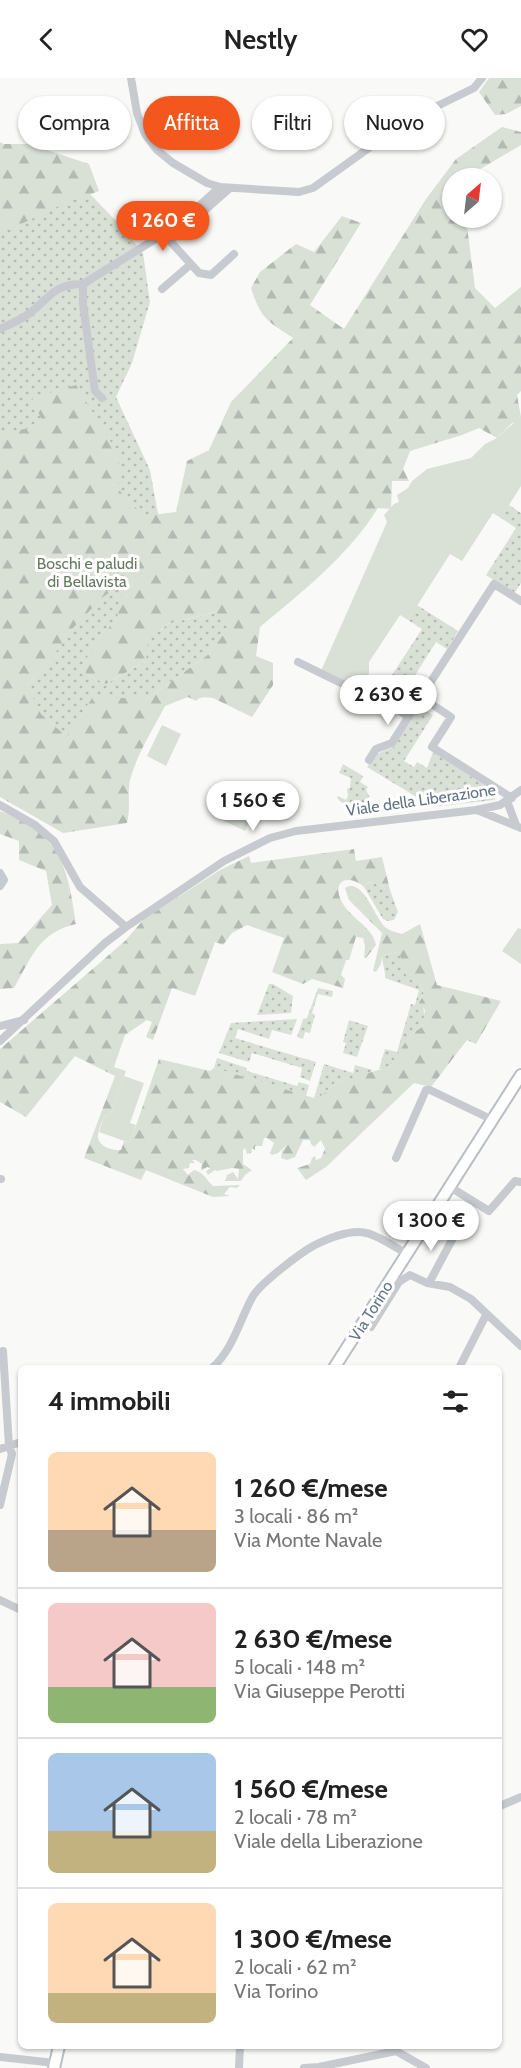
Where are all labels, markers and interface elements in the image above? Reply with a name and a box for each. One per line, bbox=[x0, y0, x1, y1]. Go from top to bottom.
icon: back bbox=[30, 23, 63, 56]
text: Nestly bbox=[224, 23, 297, 56]
icon: heart bbox=[458, 23, 491, 56]
chip: Compra bbox=[18, 96, 131, 150]
chip: Affitta bbox=[143, 96, 240, 150]
chip: Filtri bbox=[252, 96, 332, 150]
chip: Nuovo bbox=[344, 96, 445, 150]
north arrow bbox=[442, 168, 502, 228]
map controls bbox=[442, 168, 502, 228]
pin: 1 260 € bbox=[108, 201, 218, 252]
text: 1 260 € bbox=[130, 208, 196, 232]
park label: Boschi e paludi di Bellavista bbox=[37, 554, 137, 591]
pin: 2 630 € bbox=[333, 675, 443, 726]
text: 2 630 € bbox=[354, 682, 422, 706]
street label: Viale della Liberazione bbox=[345, 780, 497, 820]
pin: 1 560 € bbox=[198, 781, 308, 832]
text: 1 560 € bbox=[220, 788, 286, 812]
pin: 1 300 € bbox=[376, 1201, 486, 1252]
text: 1 300 € bbox=[397, 1208, 465, 1232]
street label: Via Torino bbox=[345, 1277, 397, 1345]
text: 4 immobili bbox=[48, 1385, 170, 1417]
icon: filters bbox=[439, 1385, 472, 1418]
text: 1 260 €/mese bbox=[234, 1472, 388, 1504]
icon: home bbox=[96, 1476, 168, 1548]
text: 3 locali · 86 m² bbox=[234, 1504, 359, 1528]
text: Via Monte Navale bbox=[234, 1528, 382, 1552]
text: 2 630 €/mese bbox=[234, 1623, 392, 1655]
icon: home bbox=[96, 1627, 168, 1699]
text: 5 locali · 148 m² bbox=[234, 1655, 365, 1679]
text: Via Giuseppe Perotti bbox=[234, 1679, 405, 1703]
text: 1 560 €/mese bbox=[234, 1773, 388, 1805]
icon: home bbox=[96, 1777, 168, 1849]
text: 2 locali · 78 m² bbox=[234, 1805, 357, 1829]
text: Viale della Liberazione bbox=[234, 1829, 423, 1853]
text: 1 300 €/mese bbox=[234, 1923, 392, 1955]
icon: home bbox=[96, 1927, 168, 1999]
text: 2 locali · 62 m² bbox=[234, 1955, 357, 1979]
text: Via Torino bbox=[234, 1979, 318, 2003]

